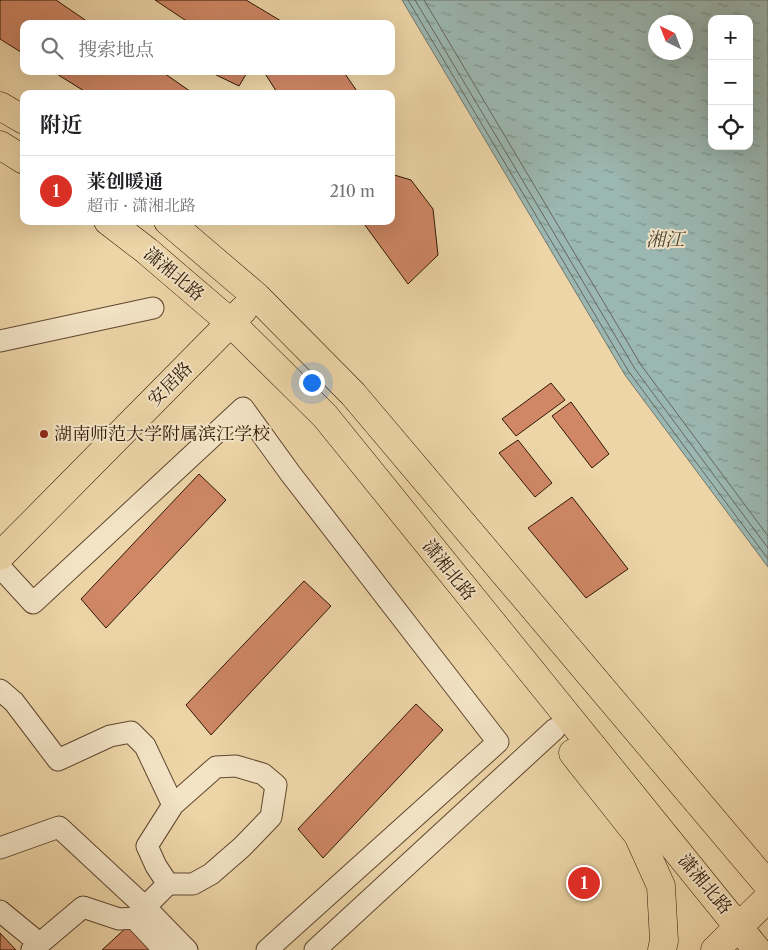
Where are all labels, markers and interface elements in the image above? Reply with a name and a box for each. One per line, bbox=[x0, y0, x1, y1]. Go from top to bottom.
north arrow bbox=[648, 15, 693, 60]
map controls bbox=[708, 15, 753, 150]
button: + bbox=[708, 15, 753, 60]
search box bbox=[20, 20, 395, 75]
icon: search bbox=[38, 34, 66, 62]
text: 搜索地点 bbox=[78, 38, 154, 61]
button: − bbox=[708, 60, 753, 105]
button: locate bbox=[708, 105, 753, 150]
text: 附近 bbox=[40, 112, 82, 137]
text: 莱创暖通 bbox=[87, 170, 163, 193]
text: 1 bbox=[52, 181, 60, 201]
text: 210 m bbox=[330, 181, 375, 201]
text: 超市 · 潇湘北路 bbox=[87, 195, 196, 215]
water label: 湘江 bbox=[646, 228, 687, 251]
street label: 潇湘北路 bbox=[139, 242, 209, 306]
street label: 安居路 bbox=[143, 357, 197, 411]
your location bbox=[299, 370, 325, 396]
place label: 湖南师范大学附属滨江学校 bbox=[54, 423, 270, 445]
marker: 湖南师范大学附属滨江学校 bbox=[38, 428, 50, 440]
street label: 潇湘北路 bbox=[418, 535, 480, 605]
street label: 潇湘北路 bbox=[673, 849, 737, 919]
pin: 1 bbox=[568, 864, 600, 902]

